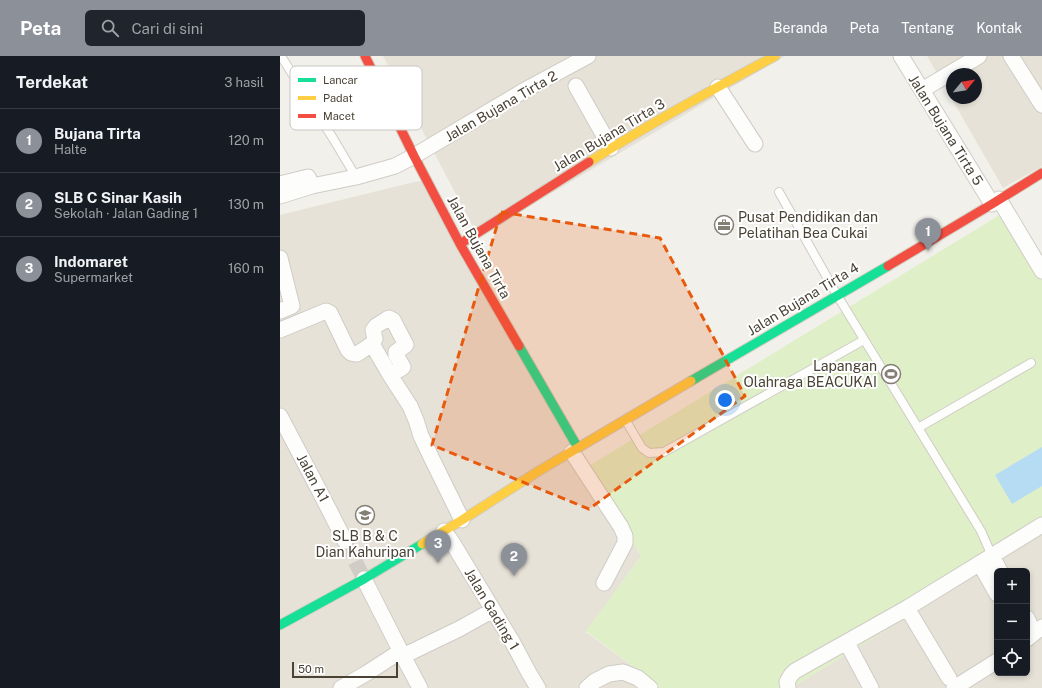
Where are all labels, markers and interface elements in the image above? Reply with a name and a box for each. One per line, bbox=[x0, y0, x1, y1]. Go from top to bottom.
search box bbox=[85, 10, 365, 46]
text: Peta bbox=[20, 17, 61, 39]
icon: search bbox=[99, 17, 121, 39]
text: Cari di sini bbox=[131, 20, 203, 37]
text: Beranda bbox=[773, 20, 828, 36]
text: Peta bbox=[850, 20, 879, 36]
text: Tentang bbox=[901, 20, 954, 36]
text: Kontak bbox=[976, 20, 1022, 36]
legend bbox=[290, 66, 422, 130]
street label: Jalan Bujana Tirta 2 bbox=[442, 67, 560, 145]
north arrow bbox=[946, 68, 982, 104]
text: Terdekat bbox=[16, 72, 88, 92]
street label: Jalan Bujana Tirta 5 bbox=[905, 72, 987, 188]
text: Lancar bbox=[323, 74, 358, 86]
text: 3 hasil bbox=[224, 75, 264, 90]
text: Padat bbox=[323, 92, 353, 104]
street label: Jalan Bujana Tirta 3 bbox=[550, 95, 668, 175]
text: Macet bbox=[323, 110, 355, 122]
text: Bujana Tirta bbox=[54, 125, 141, 142]
text: 1 bbox=[26, 133, 32, 148]
text: 120 m bbox=[229, 133, 264, 148]
text: Halte bbox=[54, 142, 87, 157]
text: SLB C Sinar Kasih bbox=[54, 189, 182, 206]
street label: Jalan Bujana Tirta bbox=[444, 193, 514, 301]
text: 2 bbox=[25, 197, 33, 212]
text: 130 m bbox=[228, 197, 264, 212]
text: Sekolah · Jalan Gading 1 bbox=[54, 206, 198, 221]
place label: Pusat Pendidikan dan Pelatihan Bea Cukai bbox=[738, 209, 878, 241]
office icon: Pusat Pendidikan dan Pelatihan Bea Cukai bbox=[713, 214, 735, 236]
pin: 1 bbox=[915, 218, 941, 251]
text: Indomaret bbox=[54, 253, 128, 270]
street label: Jalan Bujana Tirta 4 bbox=[744, 259, 862, 339]
text: 3 bbox=[25, 261, 33, 276]
text: 160 m bbox=[228, 261, 264, 276]
text: Supermarket bbox=[54, 270, 133, 285]
place label: Lapangan Olahraga BEACUKAI bbox=[744, 358, 877, 390]
sports icon: Lapangan Olahraga BEACUKAI bbox=[880, 363, 902, 385]
your location bbox=[715, 390, 735, 410]
street label: Jalan A1 bbox=[294, 451, 332, 505]
school or university icon: SLB B & C Dian Kahuripan bbox=[354, 504, 376, 526]
place label: SLB B & C Dian Kahuripan bbox=[316, 528, 414, 560]
pin: 3 bbox=[425, 530, 451, 563]
pin: 2 bbox=[501, 543, 527, 576]
street label: Jalan Gading 1 bbox=[461, 565, 523, 653]
map controls bbox=[994, 568, 1030, 676]
button: + bbox=[994, 568, 1030, 604]
button: − bbox=[994, 604, 1030, 640]
button: locate bbox=[994, 640, 1030, 676]
scale bar bbox=[292, 660, 398, 679]
text: 50 m bbox=[298, 663, 324, 675]

